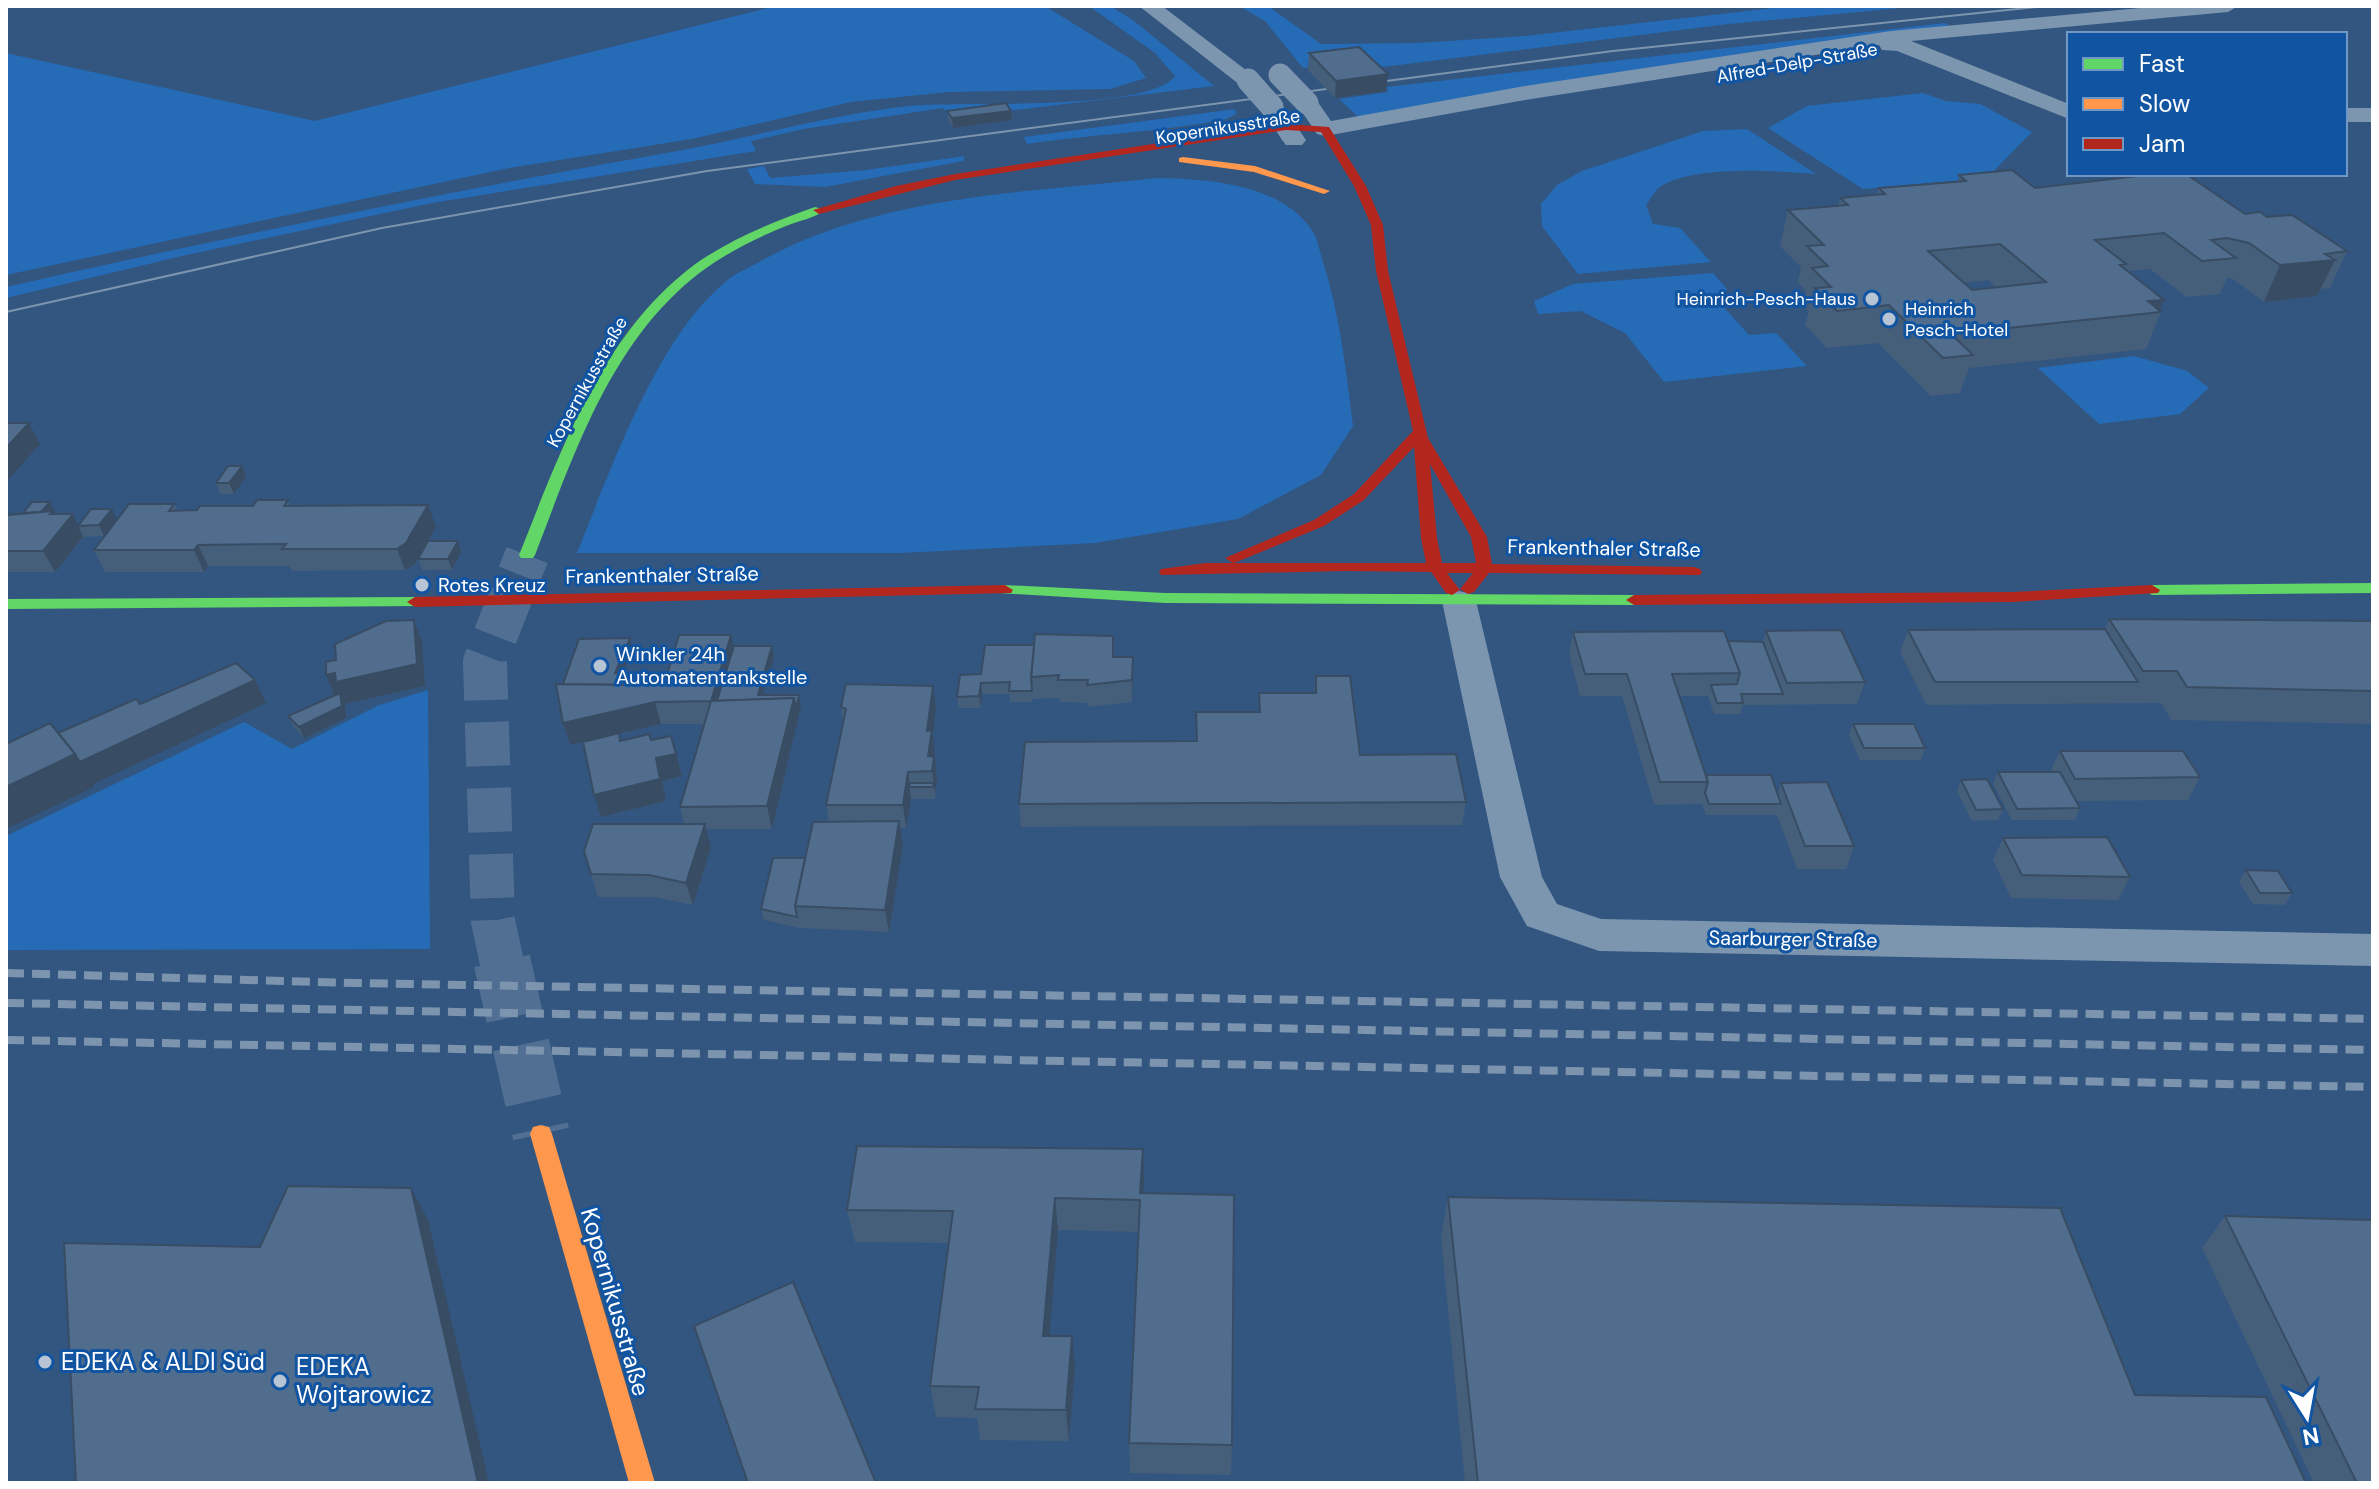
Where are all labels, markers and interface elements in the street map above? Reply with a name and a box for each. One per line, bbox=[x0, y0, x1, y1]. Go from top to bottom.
legend bbox=[2067, 32, 2347, 176]
street label: Alfred-Delp-Straße bbox=[1715, 37, 1879, 89]
text: Fast bbox=[2139, 48, 2185, 79]
text: Slow bbox=[2139, 88, 2190, 119]
street label: Kopernikusstraße bbox=[1154, 104, 1302, 150]
text: Jam bbox=[2139, 128, 2185, 159]
place label: Heinrich-Pesch-Haus bbox=[1677, 287, 1856, 311]
marker: Heinrich-Pesch-Haus bbox=[1863, 290, 1881, 308]
place label: Heinrich Pesch-Hotel bbox=[1905, 297, 2008, 342]
marker: Heinrich Pesch-Hotel bbox=[1880, 310, 1898, 328]
street label: Kopernikusstraße bbox=[541, 312, 633, 452]
street label: Frankenthaler Straße bbox=[1507, 533, 1701, 563]
street label: Frankenthaler Straße bbox=[565, 560, 759, 590]
place label: Rotes Kreuz bbox=[438, 572, 546, 598]
marker: Rotes Kreuz bbox=[413, 576, 431, 594]
place label: Winkler 24h Automatentankstelle bbox=[616, 641, 807, 690]
marker: Winkler 24h Automatentankstelle bbox=[591, 657, 609, 675]
street label: Saarburger Straße bbox=[1708, 925, 1878, 953]
street label: Kopernikusstraße bbox=[574, 1204, 657, 1400]
place label: EDEKA & ALDI Süd bbox=[61, 1346, 265, 1377]
place label: EDEKA Wojtarowicz bbox=[296, 1351, 432, 1410]
marker: EDEKA & ALDI Süd bbox=[36, 1353, 54, 1371]
marker: EDEKA Wojtarowicz bbox=[271, 1372, 289, 1390]
north arrow bbox=[2267, 1377, 2347, 1457]
text: N bbox=[2300, 1420, 2321, 1452]

